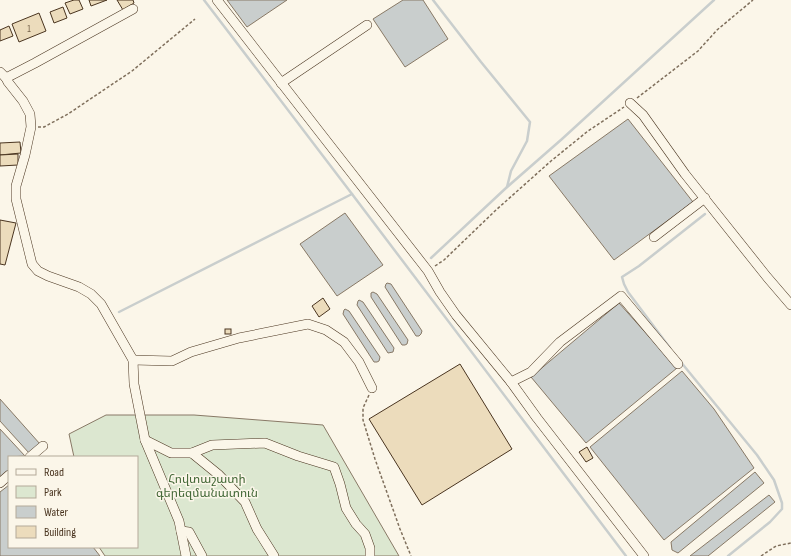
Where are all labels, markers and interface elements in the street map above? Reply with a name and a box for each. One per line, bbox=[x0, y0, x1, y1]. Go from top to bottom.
house number: 1 bbox=[27, 23, 31, 35]
legend bbox=[8, 456, 138, 548]
text: Road bbox=[44, 465, 64, 480]
park label: Հովտաշատի գերեզմանատուն bbox=[156, 472, 258, 501]
text: Park bbox=[44, 485, 62, 500]
text: Water bbox=[44, 505, 68, 520]
text: Building bbox=[44, 525, 76, 540]

